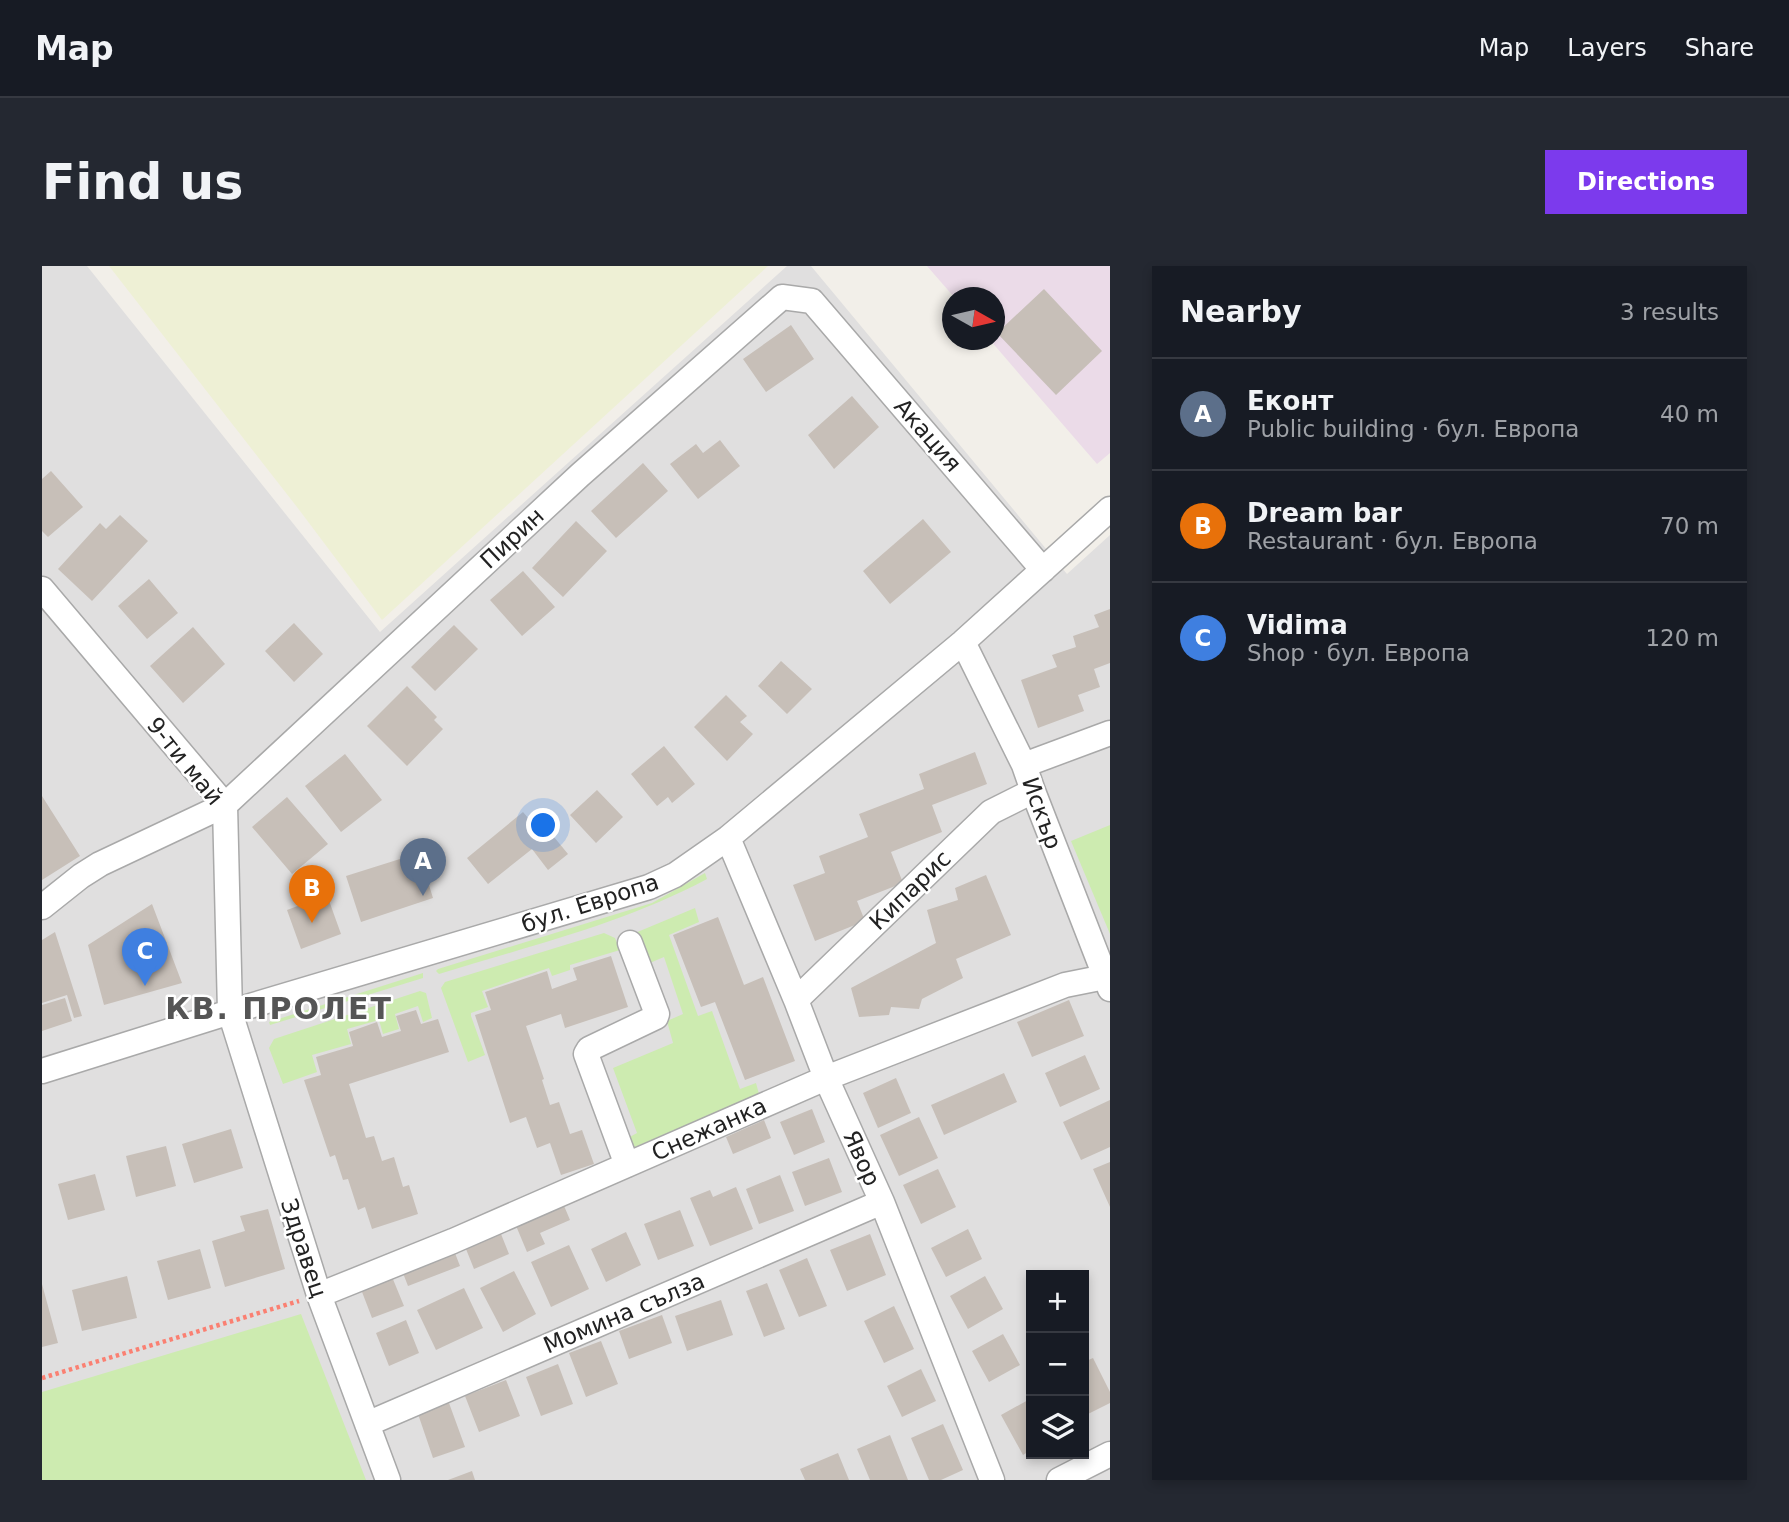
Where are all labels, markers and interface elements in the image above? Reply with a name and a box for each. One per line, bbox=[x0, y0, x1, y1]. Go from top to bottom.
text: Map bbox=[35, 29, 114, 68]
text: Map bbox=[1479, 34, 1529, 62]
text: Layers bbox=[1567, 34, 1647, 62]
text: Share bbox=[1685, 34, 1754, 62]
button: Directions bbox=[1545, 150, 1747, 214]
text: Find us bbox=[42, 154, 243, 211]
north arrow bbox=[942, 287, 1005, 350]
text: Nearby bbox=[1180, 294, 1302, 329]
text: 3 results bbox=[1620, 299, 1719, 325]
text: Еконт bbox=[1247, 386, 1333, 416]
street label: Акация bbox=[889, 393, 967, 477]
text: A bbox=[1194, 401, 1212, 427]
text: 40 m bbox=[1660, 401, 1719, 427]
text: Public building · бул. Европа bbox=[1247, 416, 1579, 442]
text: Dream bar bbox=[1247, 498, 1402, 528]
street label: Пирин bbox=[475, 502, 549, 574]
text: B bbox=[1194, 513, 1212, 539]
text: 70 m bbox=[1660, 513, 1719, 539]
text: Restaurant · бул. Европа bbox=[1247, 528, 1538, 554]
text: Vidima bbox=[1247, 610, 1348, 640]
text: C bbox=[1195, 625, 1211, 651]
text: 120 m bbox=[1645, 625, 1719, 651]
text: Shop · бул. Европа bbox=[1247, 640, 1470, 666]
street label: 9-ти май bbox=[142, 712, 228, 810]
street label: Искър bbox=[1017, 774, 1067, 852]
your location bbox=[526, 808, 560, 842]
pin: A bbox=[400, 838, 446, 896]
street label: Кипарис bbox=[864, 845, 956, 935]
pin: B bbox=[289, 865, 335, 923]
street label: бул. Европа bbox=[518, 869, 662, 937]
pin: C bbox=[122, 928, 168, 986]
district label: КВ. ПРОЛЕТ bbox=[165, 991, 393, 1026]
street label: Снежанка bbox=[647, 1092, 771, 1166]
street label: Явор bbox=[838, 1126, 886, 1190]
street label: Здравец bbox=[276, 1195, 332, 1301]
street label: Момина сълза bbox=[539, 1267, 709, 1359]
map controls bbox=[1026, 1270, 1089, 1459]
button: + bbox=[1026, 1270, 1089, 1333]
button: − bbox=[1026, 1333, 1089, 1396]
button: layers bbox=[1026, 1396, 1089, 1459]

